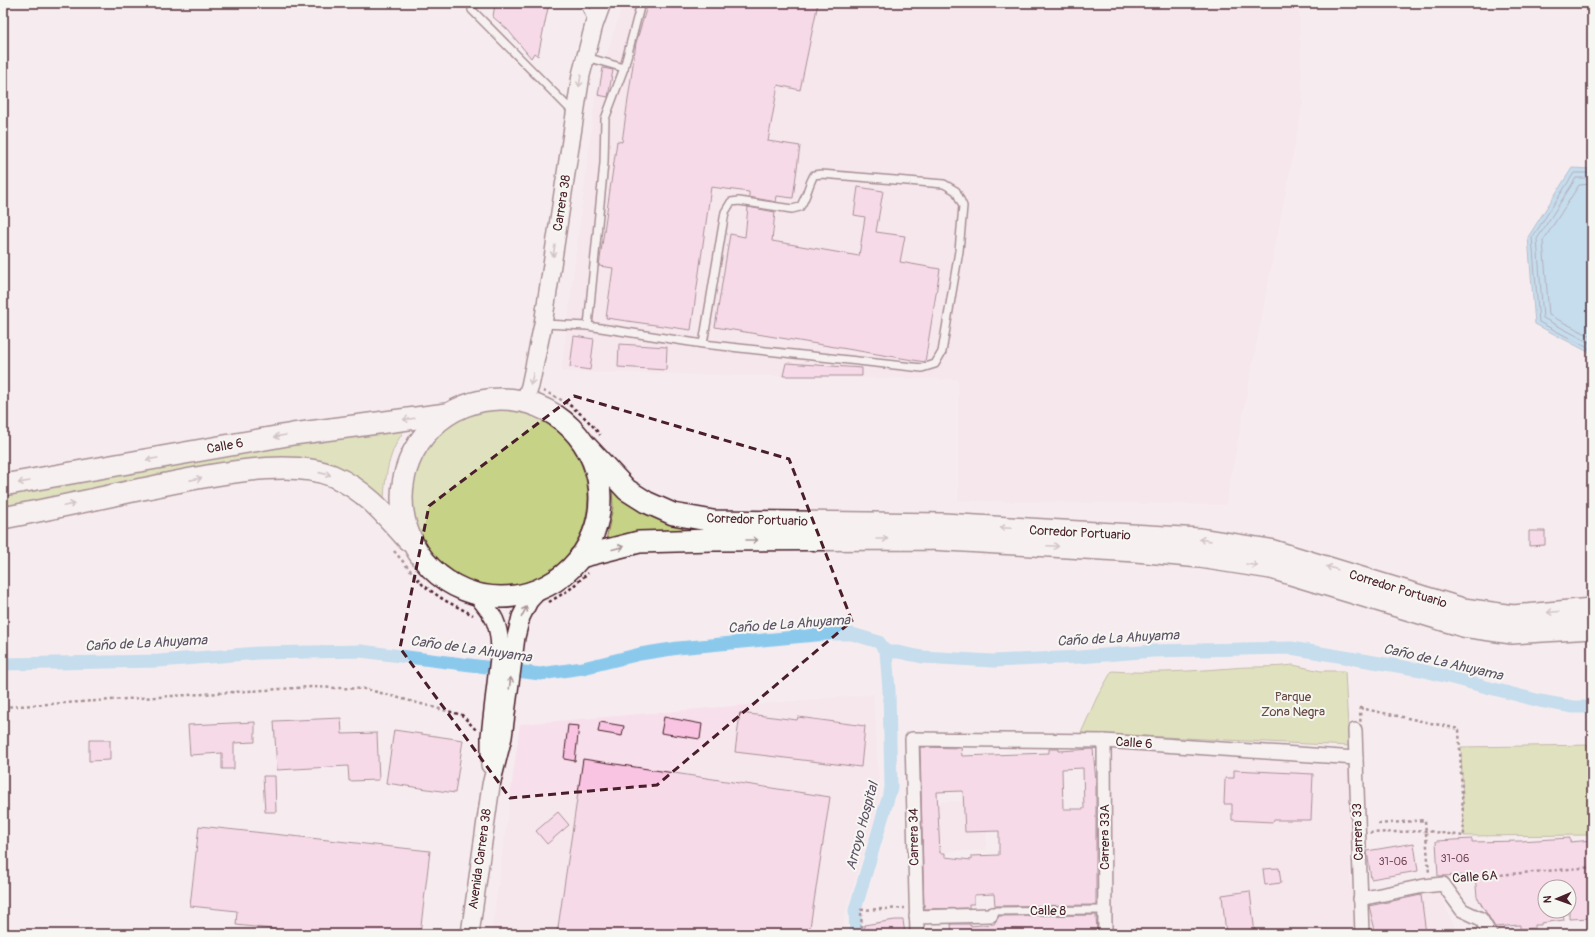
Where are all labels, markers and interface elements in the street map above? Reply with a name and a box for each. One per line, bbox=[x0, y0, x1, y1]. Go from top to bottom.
one-way arrow bbox=[576, 74, 584, 87]
street label: Carrera 38 bbox=[550, 173, 574, 232]
one-way arrow bbox=[550, 244, 558, 257]
one-way arrow bbox=[527, 372, 535, 385]
one-way arrow bbox=[403, 415, 416, 423]
one-way arrow bbox=[274, 432, 287, 440]
street label: Calle 6 bbox=[205, 435, 245, 457]
one-way arrow bbox=[146, 455, 159, 463]
one-way arrow bbox=[318, 470, 331, 478]
one-way arrow bbox=[189, 474, 202, 482]
one-way arrow bbox=[18, 478, 31, 486]
one-way arrow bbox=[62, 500, 75, 508]
street label: Corredor Portuario bbox=[706, 510, 808, 530]
street label: Corredor Portuario bbox=[1029, 522, 1131, 544]
one-way arrow bbox=[1000, 525, 1013, 532]
one-way arrow bbox=[875, 535, 888, 543]
one-way arrow bbox=[745, 536, 758, 544]
one-way arrow bbox=[1199, 536, 1212, 544]
one-way arrow bbox=[1046, 542, 1059, 550]
one-way arrow bbox=[611, 543, 624, 551]
one-way arrow bbox=[1245, 561, 1258, 569]
one-way arrow bbox=[1326, 564, 1339, 571]
street label: Corredor Portuario bbox=[1347, 567, 1449, 611]
one-way arrow bbox=[521, 606, 528, 618]
one-way arrow bbox=[1547, 609, 1560, 616]
water label: Caño de La Ahuyama bbox=[727, 611, 852, 637]
water label: Caño de La Ahuyama bbox=[1056, 626, 1181, 650]
water label: Caño de La Ahuyama bbox=[84, 631, 209, 655]
water label: Caño de La Ahuyama bbox=[409, 632, 534, 666]
water label: Caño de La Ahuyama bbox=[1382, 640, 1506, 684]
one-way arrow bbox=[507, 677, 514, 690]
park label: Parque Zona Negra bbox=[1261, 689, 1325, 720]
street label: Calle 6 bbox=[1115, 734, 1153, 752]
water label: Arroyo Hospital bbox=[842, 779, 882, 872]
street label: Carrera 33A bbox=[1097, 803, 1113, 870]
street label: Carrera 33 bbox=[1349, 803, 1367, 861]
street label: Avenida Carrera 38 bbox=[465, 807, 495, 910]
street label: Carrera 34 bbox=[905, 808, 923, 866]
house number: 31-06 bbox=[1440, 852, 1470, 865]
house number: 31-06 bbox=[1378, 855, 1408, 868]
street label: Calle 6A bbox=[1452, 867, 1499, 887]
north arrow bbox=[1537, 879, 1577, 919]
text: N bbox=[1541, 895, 1554, 903]
street label: Calle 8 bbox=[1030, 903, 1066, 919]

